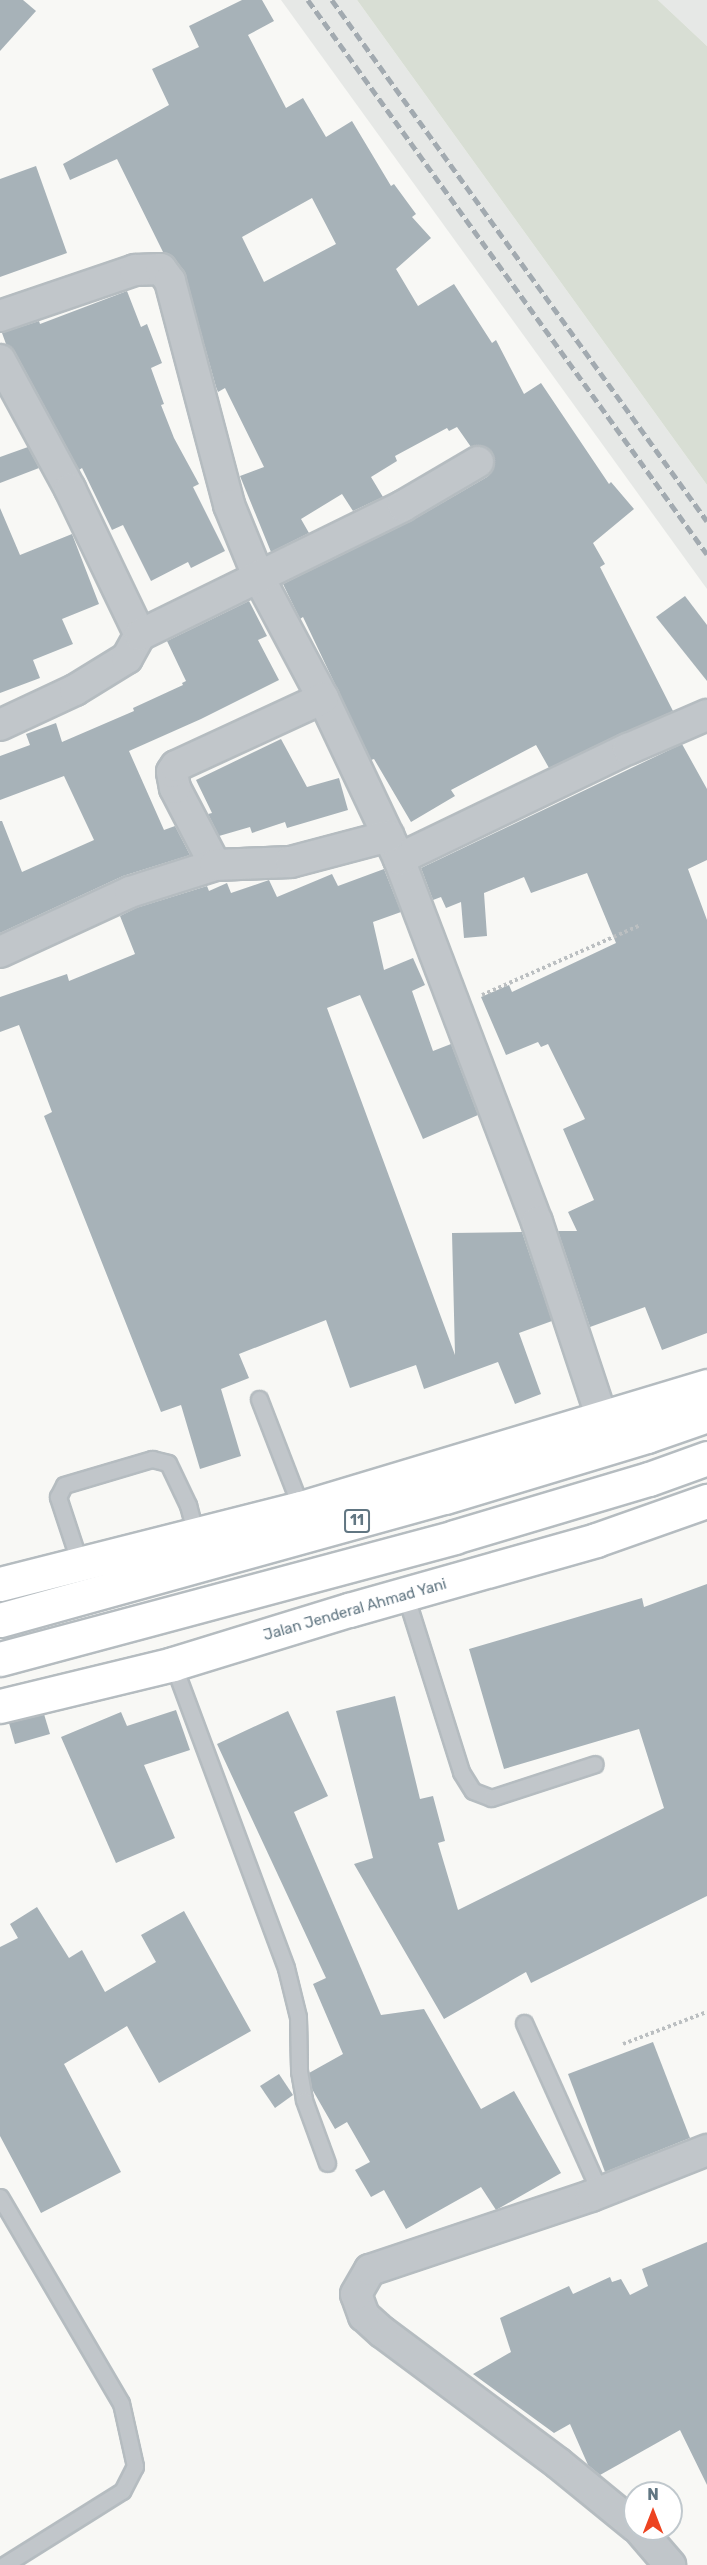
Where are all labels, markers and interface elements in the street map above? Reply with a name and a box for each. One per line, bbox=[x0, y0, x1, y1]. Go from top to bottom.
road number: 11 bbox=[344, 1510, 370, 1532]
street label: Jalan Jenderal Ahmad Yani bbox=[261, 1575, 449, 1645]
north arrow bbox=[623, 2481, 683, 2541]
text: N bbox=[647, 2485, 659, 2504]

